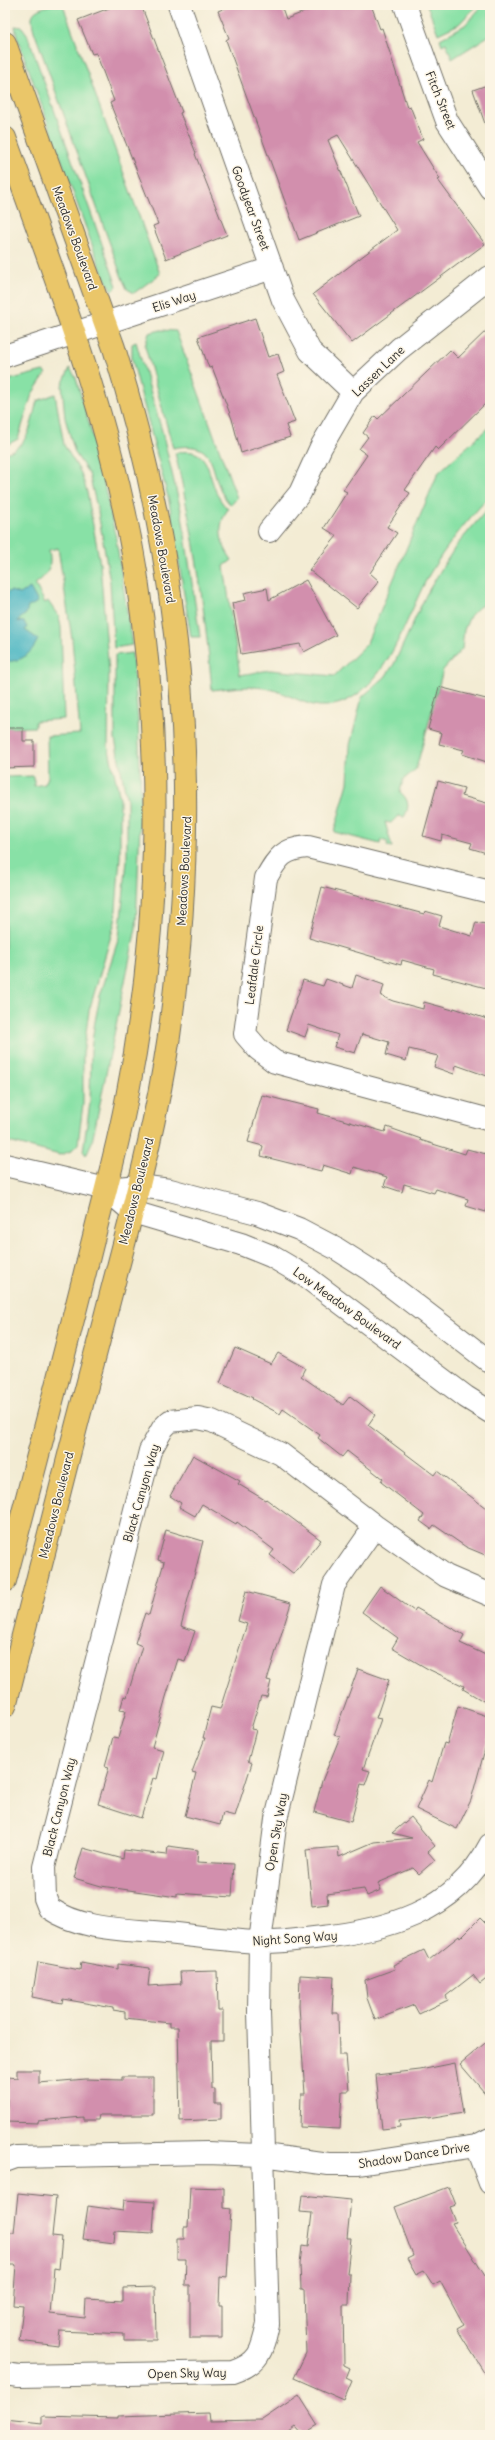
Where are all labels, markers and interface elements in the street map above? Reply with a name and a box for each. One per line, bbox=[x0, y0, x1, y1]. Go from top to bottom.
street label: Fitch Street bbox=[423, 69, 459, 131]
street label: Goodyear Street bbox=[229, 164, 273, 252]
street label: Meadows Boulevard bbox=[49, 184, 101, 292]
street label: Elis Way bbox=[150, 287, 198, 315]
street label: Lassen Lane bbox=[349, 342, 407, 400]
street label: Meadows Boulevard bbox=[145, 494, 179, 604]
street label: Meadows Boulevard bbox=[174, 816, 194, 926]
street label: Leafdale Circle bbox=[242, 924, 266, 1006]
street label: Meadows Boulevard bbox=[115, 1136, 157, 1246]
street label: Low Meadow Boulevard bbox=[290, 1264, 404, 1352]
street label: Black Canyon Way bbox=[120, 1442, 162, 1544]
street label: Meadows Boulevard bbox=[35, 1450, 77, 1560]
street label: Black Canyon Way bbox=[39, 1756, 79, 1858]
street label: Open Sky Way bbox=[262, 1792, 290, 1872]
street label: Night Song Way bbox=[252, 1928, 338, 1948]
street label: Shadow Dance Drive bbox=[357, 2139, 471, 2171]
street label: Open Sky Way bbox=[147, 2365, 227, 2381]

